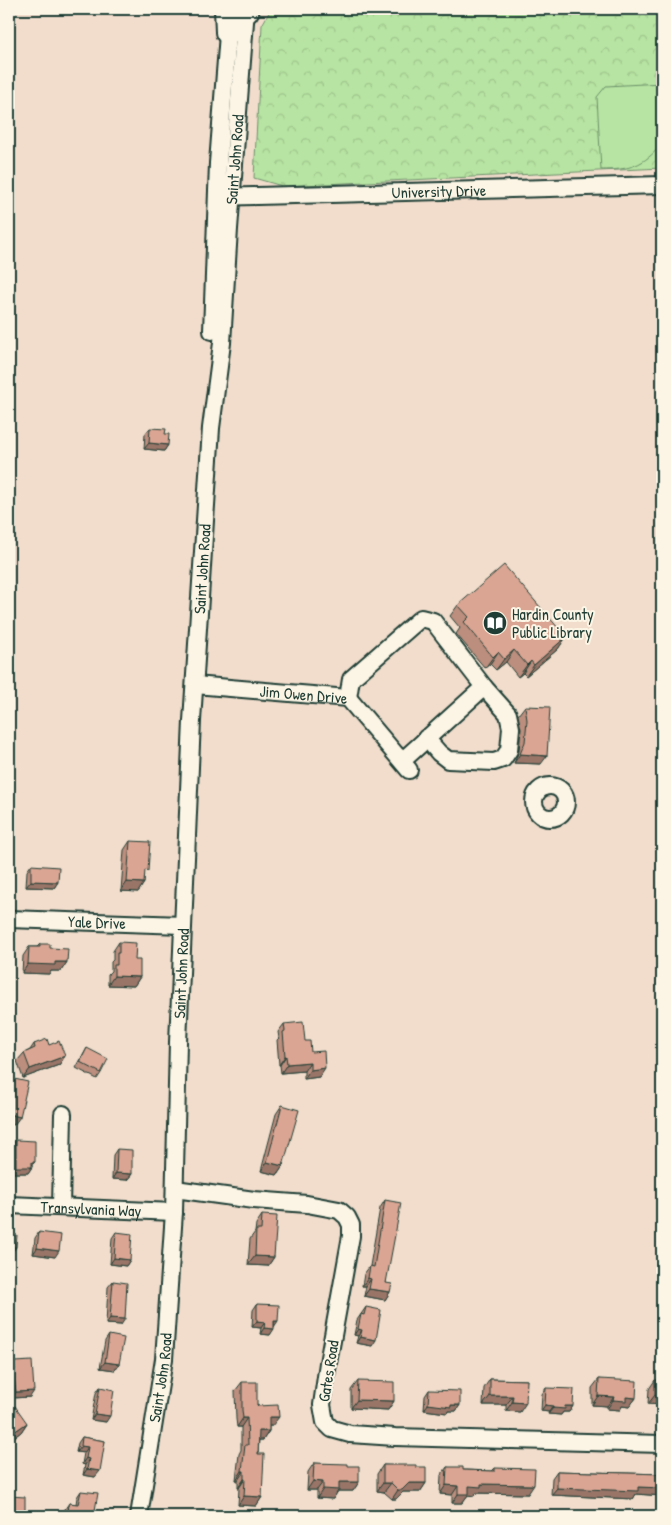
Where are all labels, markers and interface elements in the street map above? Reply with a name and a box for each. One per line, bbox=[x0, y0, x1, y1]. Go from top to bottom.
street label: Saint John Road bbox=[220, 114, 249, 205]
street label: University Drive bbox=[391, 179, 487, 203]
street label: Saint John Road bbox=[188, 523, 216, 615]
place label: Hardin County Public Library bbox=[512, 603, 594, 643]
library icon: Hardin County Public Library bbox=[482, 610, 508, 636]
street label: Jim Owen Drive bbox=[259, 680, 349, 709]
street label: Yale Drive bbox=[68, 910, 127, 934]
street label: Saint John Road bbox=[168, 928, 194, 1019]
street label: Transylvania Way bbox=[40, 1195, 142, 1222]
street label: Saint John Road bbox=[143, 1332, 177, 1424]
street label: Gates Road bbox=[312, 1339, 344, 1403]

